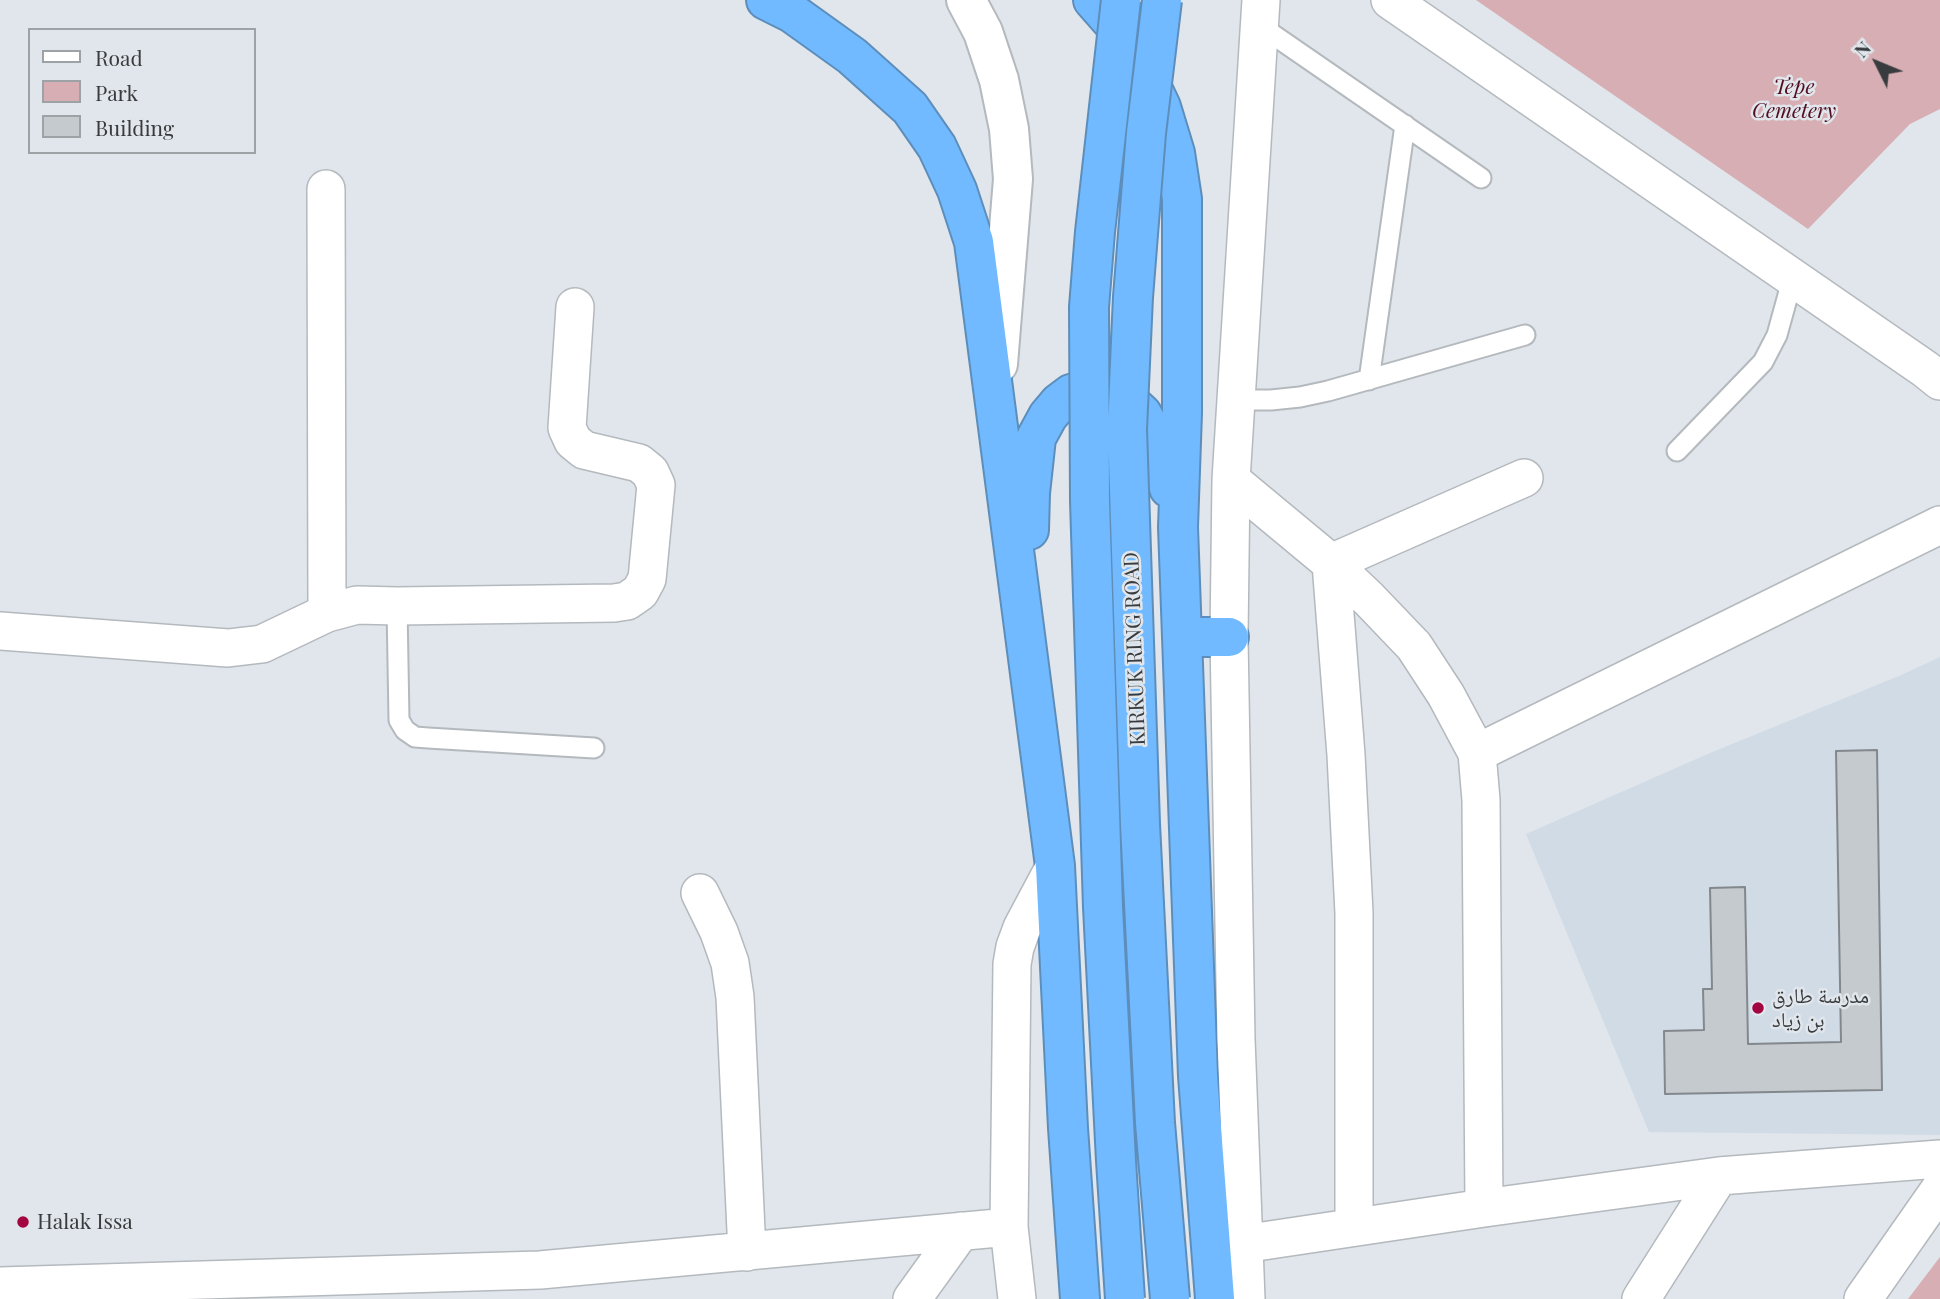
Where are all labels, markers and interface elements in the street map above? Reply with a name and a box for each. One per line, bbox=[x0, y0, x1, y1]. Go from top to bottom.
legend bbox=[28, 28, 256, 154]
north arrow bbox=[1842, 28, 1912, 98]
text: N bbox=[1847, 35, 1876, 63]
text: Road bbox=[95, 43, 143, 71]
park label: Tepe Cemetery bbox=[1752, 74, 1836, 124]
text: Park bbox=[95, 78, 138, 106]
text: Building bbox=[95, 113, 174, 141]
street label: KIRKUK RING ROAD bbox=[1119, 552, 1151, 746]
place label: مدرسة طارق بن زياد bbox=[1772, 983, 1869, 1033]
marker: مدرسة طارق بن زياد bbox=[1750, 1000, 1766, 1016]
place label: Halak Issa bbox=[37, 1209, 133, 1235]
marker: Halak Issa bbox=[15, 1214, 31, 1230]

